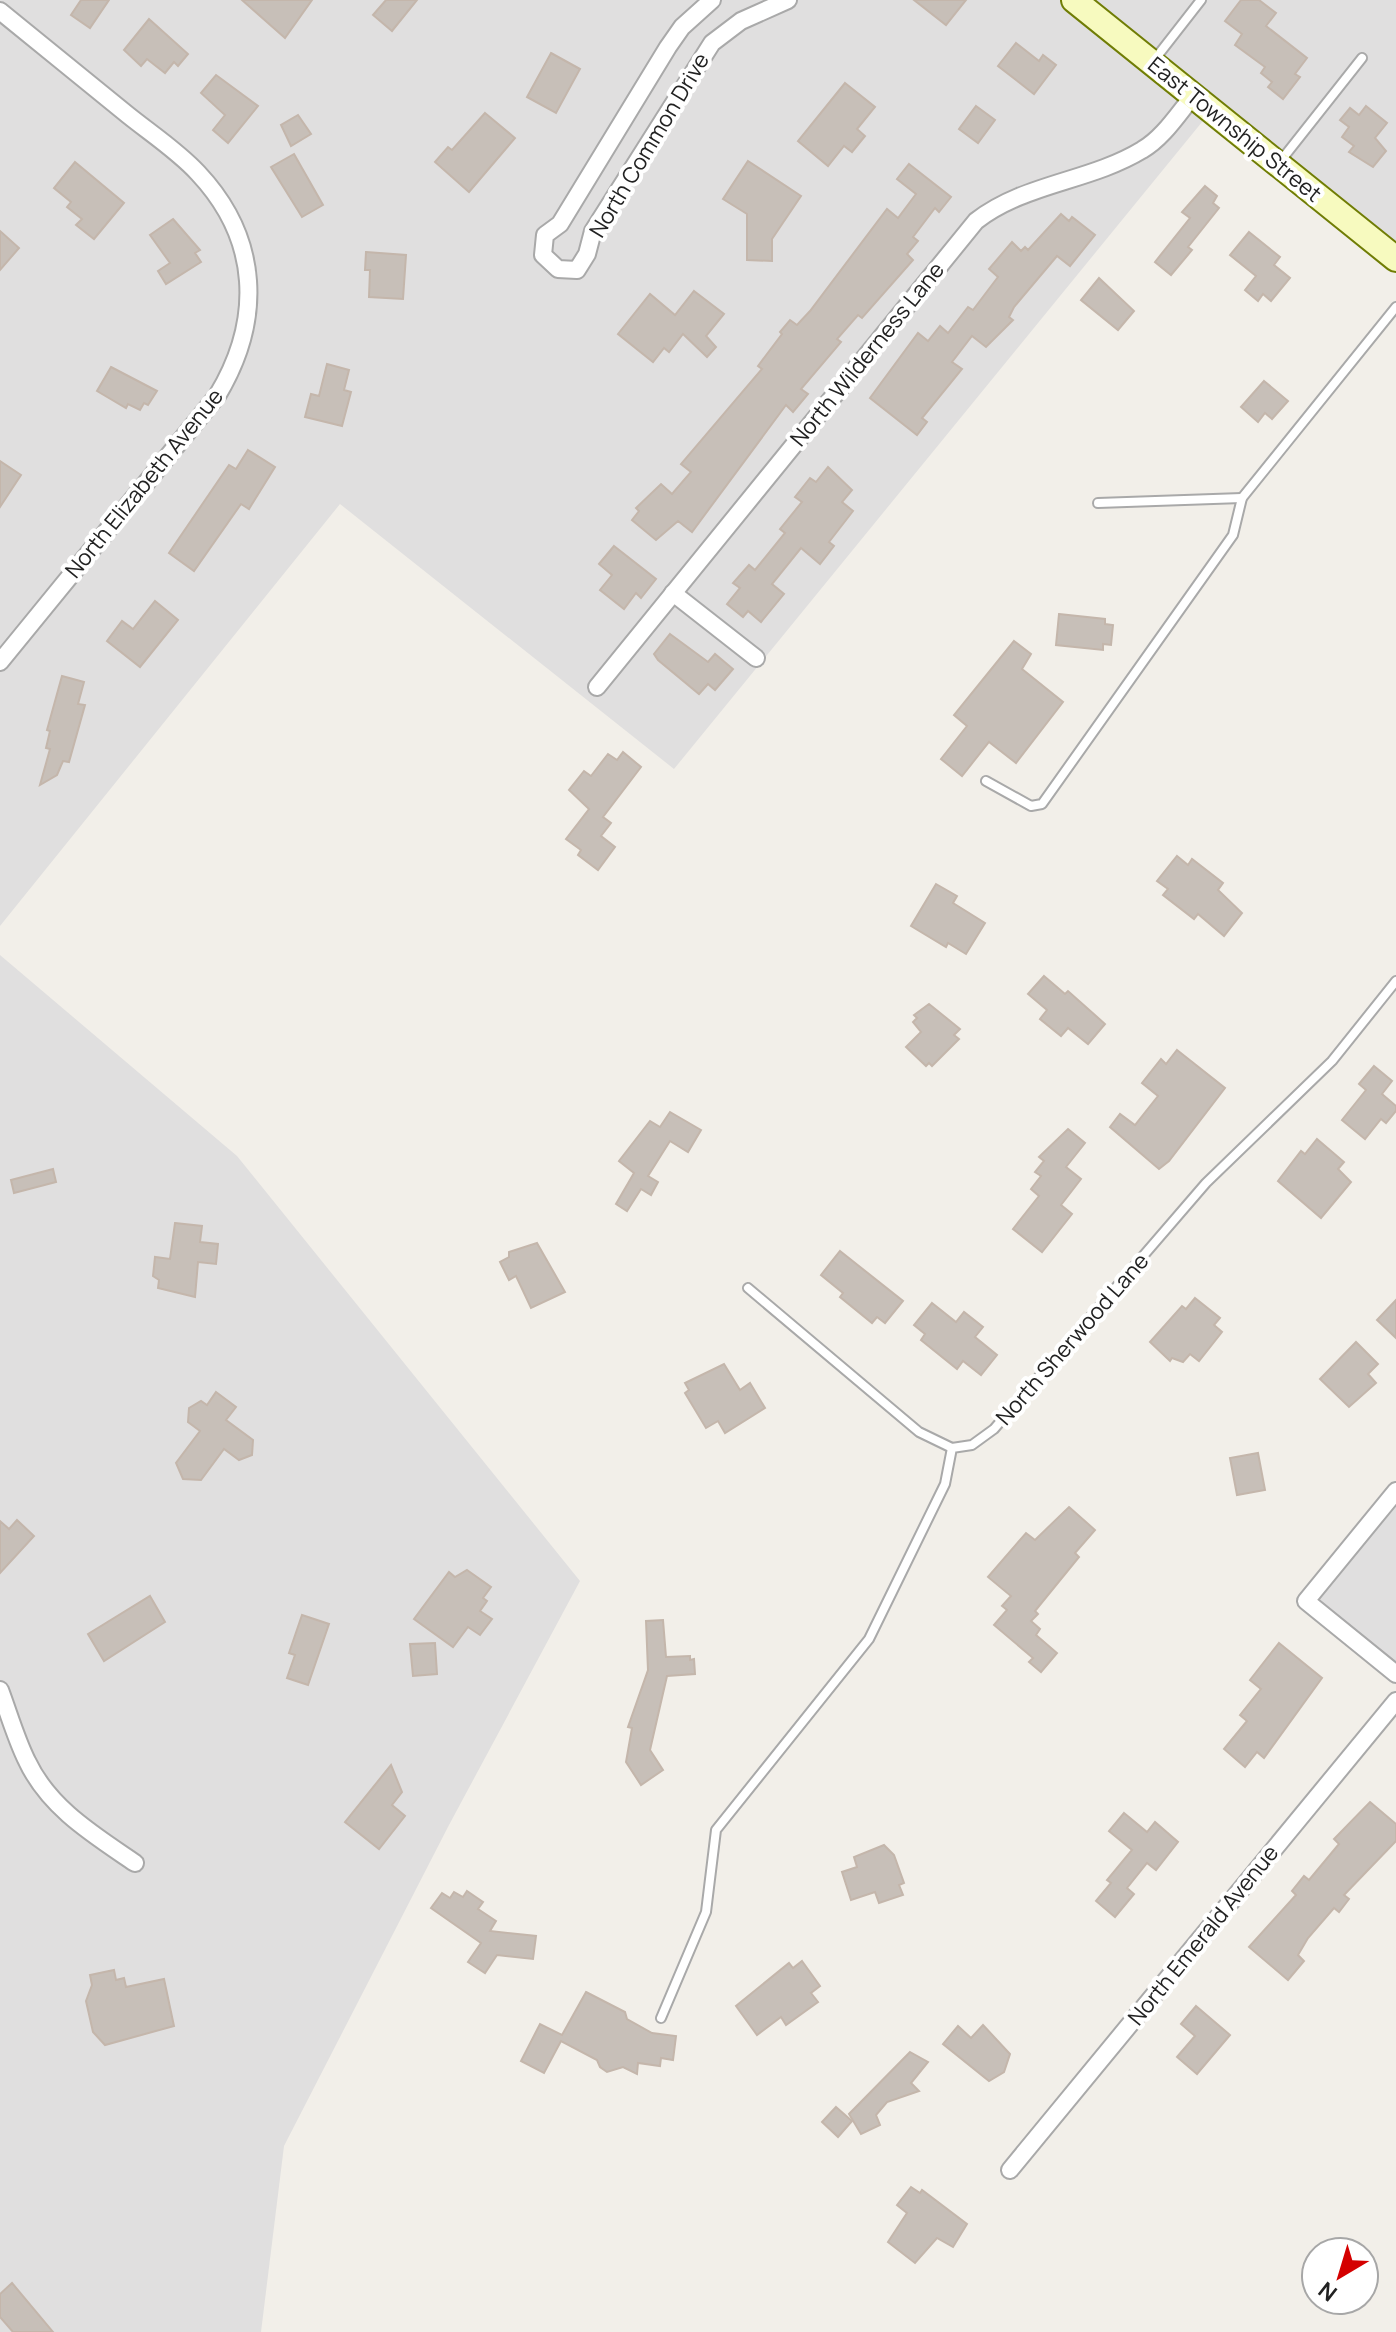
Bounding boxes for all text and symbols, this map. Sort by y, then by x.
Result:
street label: North Common Drive [582,47,716,243]
street label: East Township Street [1142,50,1328,208]
street label: North Wilderness Lane [783,255,951,452]
street label: North Elizabeth Avenue [58,382,230,584]
street label: North Sherwood Lane [989,1246,1155,1431]
street label: North Emerald Avenue [1121,1838,1285,2031]
north arrow [1300,2236,1380,2316]
text: N [1312,2275,1343,2308]

